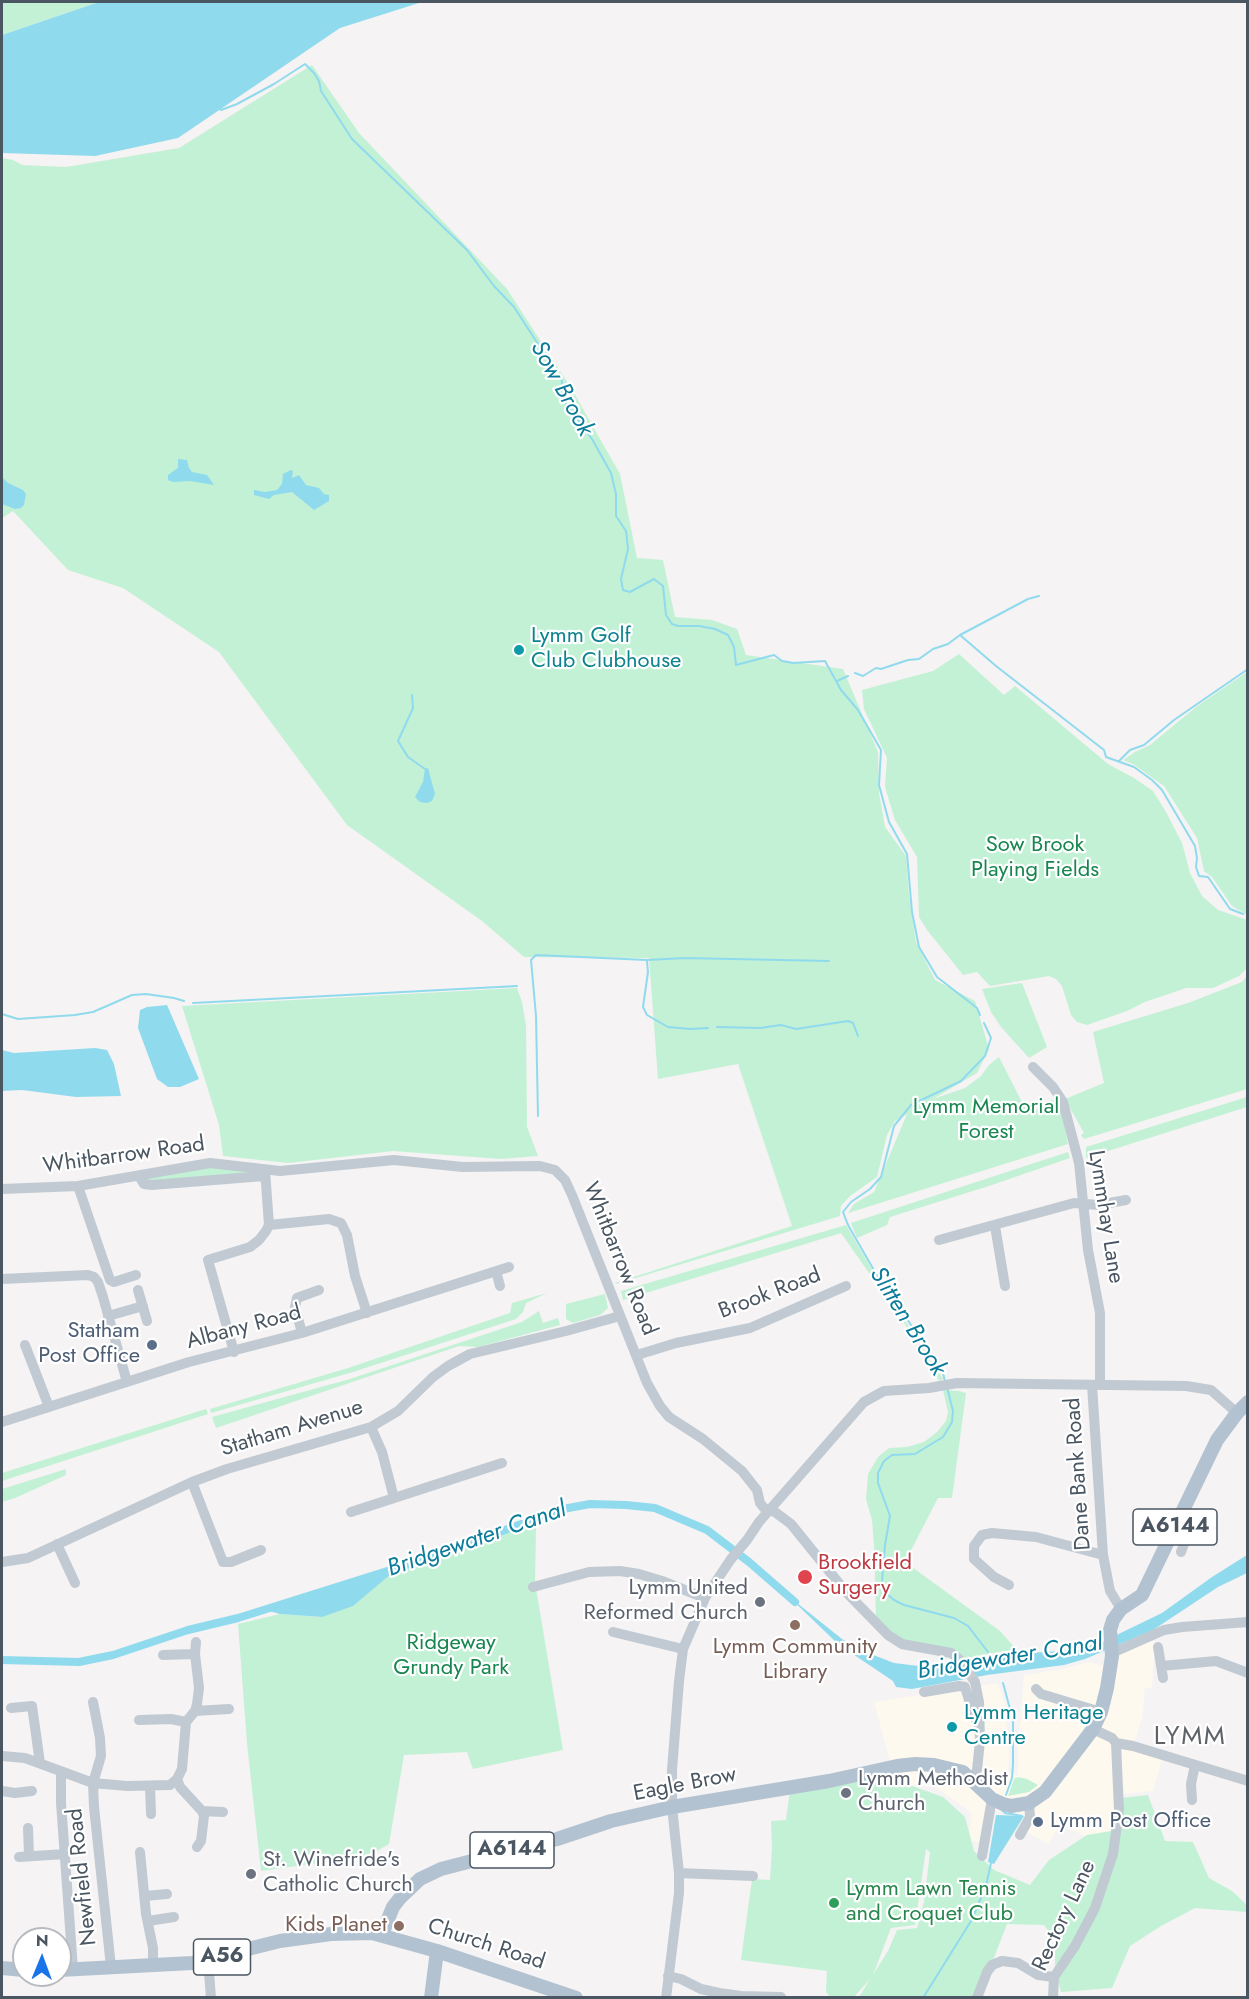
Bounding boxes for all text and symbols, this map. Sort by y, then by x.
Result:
water label: Sow Brook [523,336,599,442]
place label: Lymm Golf Club Clubhouse [531,624,681,676]
marker: Lymm Golf Club Clubhouse [512,643,526,657]
park label: Sow Brook Playing Fields [971,833,1099,884]
park label: Lymm Memorial Forest [913,1095,1059,1146]
street label: Whitbarrow Road [42,1132,206,1180]
street label: Lymmhay Lane [1081,1149,1129,1285]
street label: Whitbarrow Road [576,1179,662,1339]
street label: Brook Road [715,1262,825,1326]
water label: Slitten Brook [862,1262,952,1382]
street label: Albany Road [184,1300,304,1356]
place label: Statham Post Office [38,1319,140,1370]
marker: Statham Post Office [145,1338,159,1352]
street label: Statham Avenue [218,1395,366,1463]
street label: Dane Bank Road [1060,1397,1098,1551]
water label: Bridgewater Canal [384,1496,570,1584]
road number: A6144 [1133,1509,1217,1545]
place label: Brookfield Surgery [818,1551,912,1603]
marker: Brookfield Surgery [796,1568,814,1586]
place label: Lymm United Reformed Church [583,1576,748,1628]
marker: Lymm United Reformed Church [753,1595,767,1609]
marker: Lymm Community Library [788,1618,802,1632]
water label: Bridgewater Canal [915,1629,1105,1687]
park label: Ridgeway Grundy Park [393,1631,509,1682]
place label: Lymm Community Library [713,1635,877,1687]
place label: Lymm Heritage Centre [964,1701,1103,1753]
marker: Lymm Heritage Centre [945,1720,959,1734]
district label: LYMM [1154,1722,1226,1754]
street label: Eagle Brow [631,1762,739,1808]
place label: Lymm Methodist Church [858,1767,1008,1819]
marker: Lymm Methodist Church [839,1786,853,1800]
street label: Newfield Road [63,1807,103,1947]
place label: Lymm Post Office [1050,1809,1211,1835]
marker: Lymm Post Office [1031,1815,1045,1829]
road number: A6144 [470,1832,554,1868]
place label: St. Winefride's Catholic Church [263,1848,413,1900]
street label: Rectory Lane [1028,1856,1102,1976]
marker: St. Winefride's Catholic Church [244,1867,258,1881]
place label: Lymm Lawn Tennis and Croquet Club [846,1877,1016,1928]
marker: Lymm Lawn Tennis and Croquet Club [827,1896,841,1910]
place label: Kids Planet [285,1913,387,1939]
street label: Church Road [424,1914,548,1976]
marker: Kids Planet [392,1919,406,1933]
north arrow [12,1927,72,1987]
text: N [36,1929,49,1952]
road number: A56 [194,1939,250,1975]

